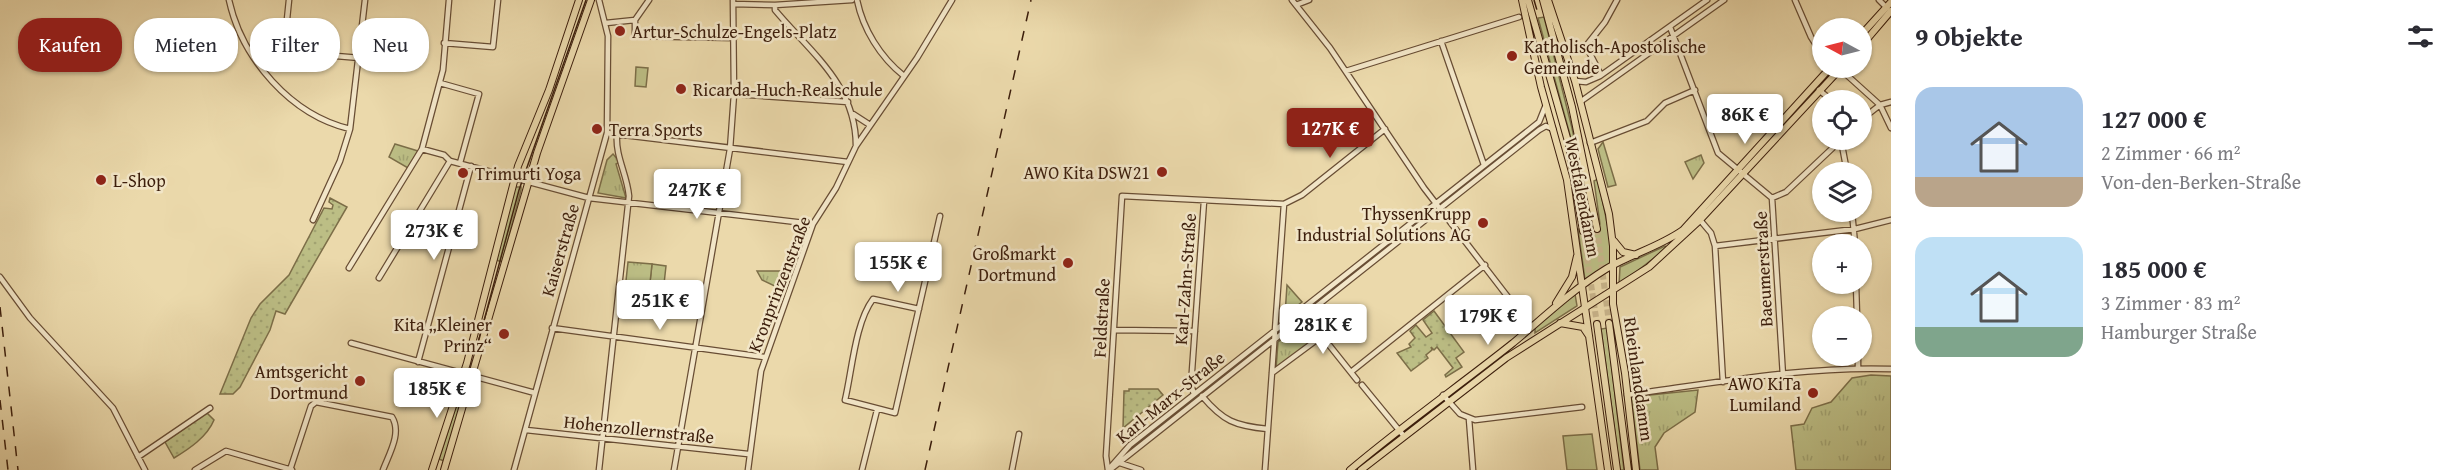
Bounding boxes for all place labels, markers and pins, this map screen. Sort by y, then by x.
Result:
place label: Artur-Schulze-Engels-Platz [632,18,837,45]
marker: Artur-Schulze-Engels-Platz [613,24,627,38]
place label: Katholisch-Apostolische Gemeinde [1524,33,1706,81]
marker: Katholisch-Apostolische Gemeinde [1505,49,1519,63]
place label: Ricarda-Huch-Realschule [693,76,883,103]
marker: Ricarda-Huch-Realschule [674,82,688,96]
pin: 86K € [1703,94,1787,145]
pin: 127K € [1281,108,1379,159]
place label: Terra Sports [609,116,703,143]
marker: Terra Sports [590,122,604,136]
place label: AWO Kita DSW21 [1023,159,1150,186]
place label: Trimurti Yoga [475,160,582,187]
marker: AWO Kita DSW21 [1155,165,1169,179]
marker: Trimurti Yoga [456,166,470,180]
place label: L-Shop [113,167,166,194]
pin: 247K € [648,169,746,220]
marker: L-Shop [94,173,108,187]
place label: ThyssenKrupp Industrial Solutions AG [1297,200,1471,248]
pin: 273K € [385,210,483,261]
marker: ThyssenKrupp Industrial Solutions AG [1476,216,1490,230]
place label: Großmarkt Dortmund [972,240,1057,288]
pin: 155K € [849,242,947,293]
marker: Großmarkt Dortmund [1061,256,1075,270]
pin: 251K € [611,280,709,331]
pin: 179K € [1439,295,1537,346]
pin: 281K € [1274,304,1372,355]
place label: Kita „Kleiner Prinz“ [394,311,493,359]
marker: Kita „Kleiner Prinz“ [497,327,511,341]
place label: Amtsgericht Dortmund [255,358,349,406]
pin: 185K € [388,368,486,419]
place label: AWO KiTa Lumiland [1728,370,1801,418]
marker: Amtsgericht Dortmund [353,374,367,388]
marker: AWO KiTa Lumiland [1806,386,1820,400]

